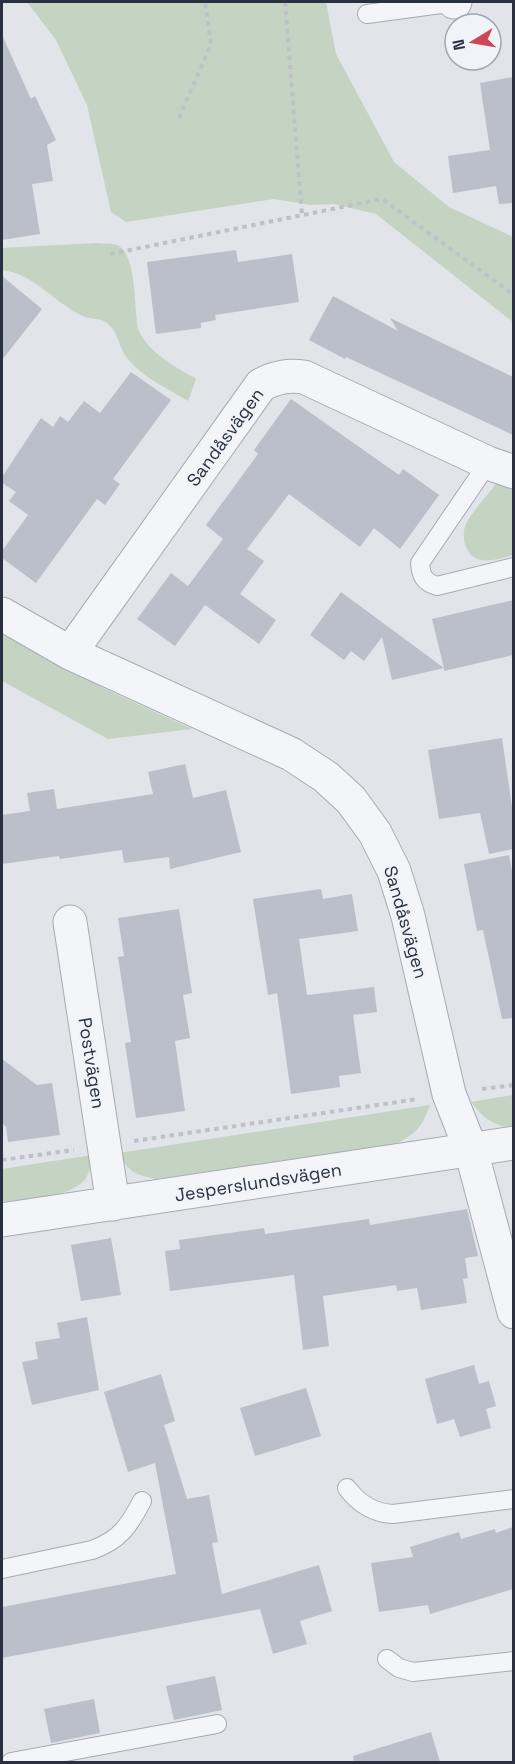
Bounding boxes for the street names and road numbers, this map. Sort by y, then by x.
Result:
street label: Sandåsvägen [182,383,268,491]
street label: Sandåsvägen [379,863,433,981]
street label: Postvägen [73,1016,111,1110]
street label: Jesperslundsvägen [173,1157,343,1207]

